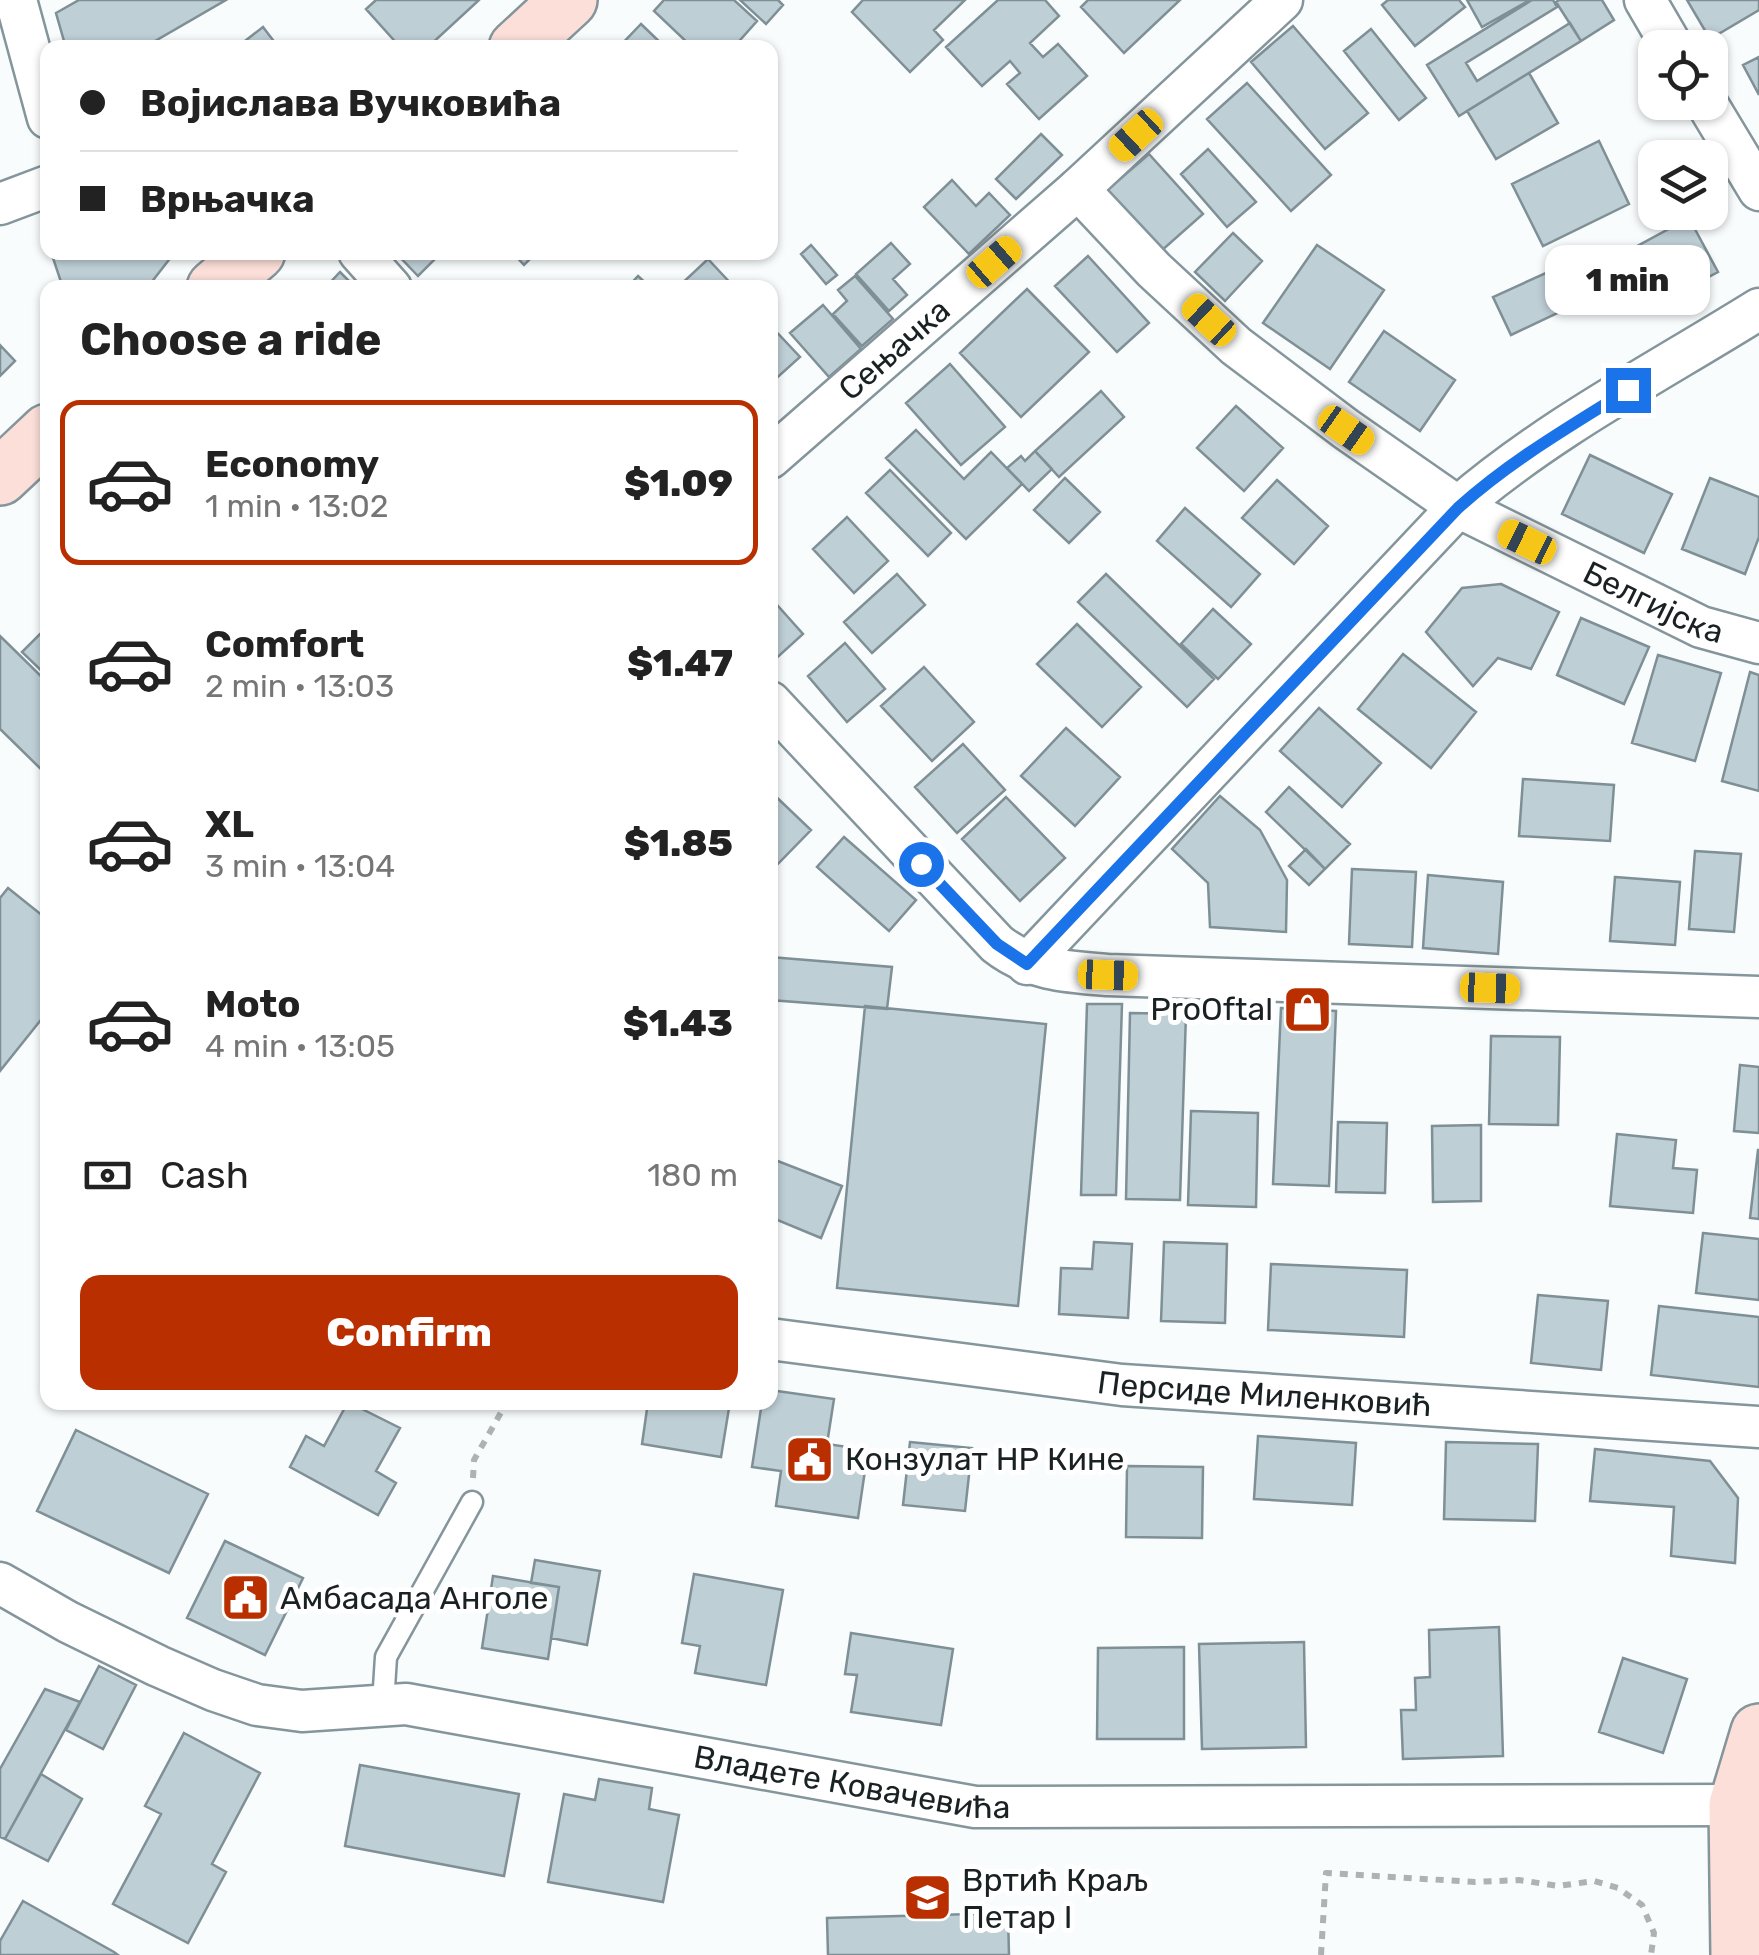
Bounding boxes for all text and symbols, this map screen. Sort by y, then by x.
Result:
map controls [1638,30,1728,230]
button: locate [1638,30,1728,120]
text: Војислава Вучковића [140,80,561,126]
car [1104,104,1168,166]
button: layers [1638,140,1728,230]
text: Врњачка [140,176,315,222]
car [962,231,1026,293]
callout: 1 min [1546,245,1710,315]
text: 1 min [1586,261,1669,299]
car [1177,289,1241,351]
street label: Сењачка [831,291,958,408]
text: Choose a ride [80,313,382,366]
route end [1606,368,1651,413]
car [1313,401,1379,459]
icon: car [85,438,175,528]
text: Economy [205,441,379,487]
text: $1.09 [624,460,733,506]
text: 1 min · 13:02 [205,487,389,525]
car [1493,515,1561,569]
street label: Белгијска [1577,553,1727,651]
icon: car [85,618,175,708]
text: Comfort [205,621,364,667]
text: $1.47 [627,640,733,686]
text: 2 min · 13:03 [205,667,394,705]
icon: car [85,798,175,888]
text: XL [205,801,254,847]
text: $1.85 [624,820,733,866]
route start [899,842,944,887]
text: 3 min · 13:04 [205,847,395,885]
car [1077,959,1139,991]
car [1459,972,1521,1004]
icon: car [85,978,175,1068]
text: Moto [205,981,301,1027]
shop icon: ProOftal [1282,983,1334,1035]
place label: ProOftal [1150,990,1273,1028]
text: $1.43 [623,1000,733,1046]
text: 4 min · 13:05 [205,1027,395,1065]
icon: cash [80,1148,135,1203]
text: Cash [160,1152,249,1198]
text: 180 m [647,1156,738,1194]
button: Confirm [80,1275,738,1390]
street label: Персиде Миленковић [1095,1363,1433,1424]
public building icon: Конзулат НР Кине [784,1433,836,1485]
place label: Конзулат НР Кине [845,1440,1124,1478]
public building icon: Амбасада Анголе [219,1572,271,1624]
place label: Амбасада Анголе [280,1579,548,1617]
street label: Владете Ковачевића [691,1737,1011,1826]
place label: Вртић Краљ Петар I [962,1861,1148,1936]
school or university icon: Вртић Краљ Петар I [901,1872,953,1924]

